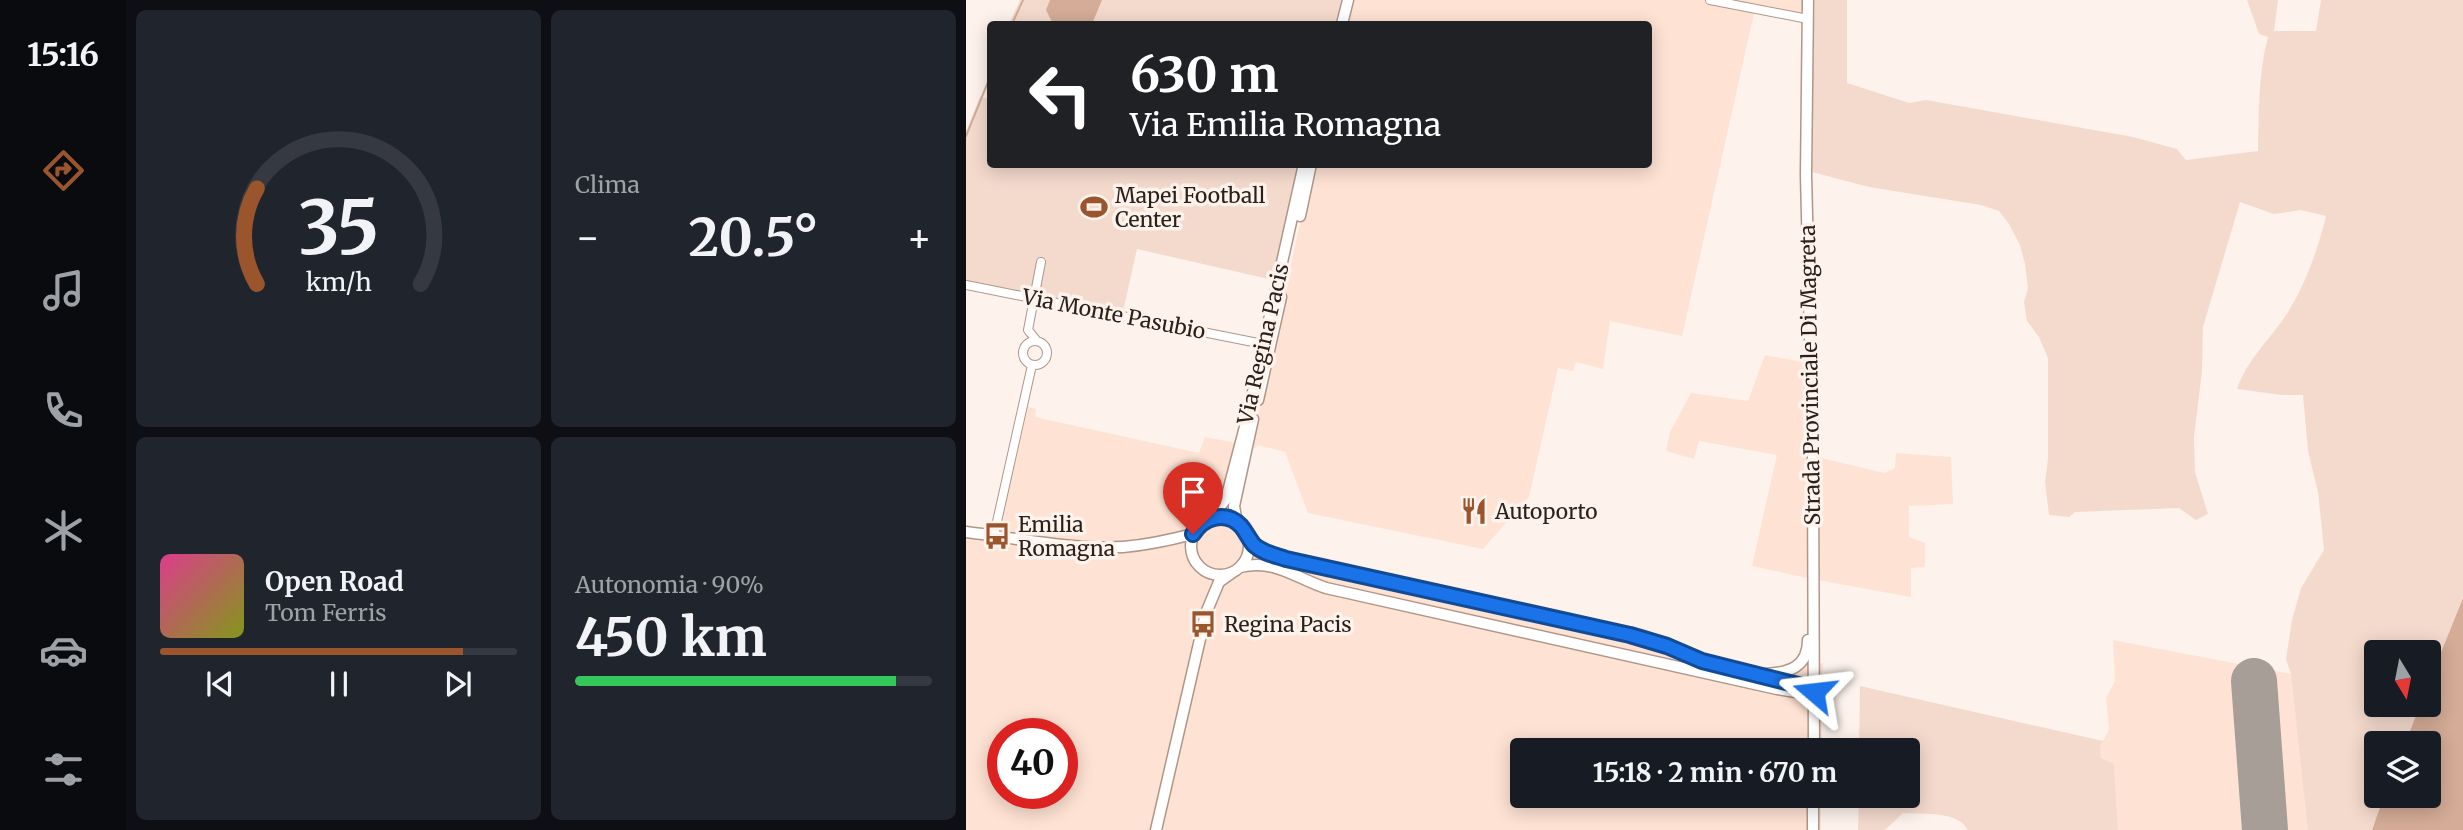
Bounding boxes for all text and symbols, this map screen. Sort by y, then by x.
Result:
text: 15:16 [27,35,99,75]
text: 630 m [1130,44,1279,105]
icon: left [1015,49,1106,140]
text: Via Emilia Romagna [1130,105,1441,145]
icon: directions [39,146,88,195]
text: Clima [575,170,640,199]
place label: Mapei Football Center [1115,182,1266,233]
text: 35 [298,183,379,275]
sports icon: Mapei Football Center [1079,192,1109,222]
text: 20.5° [689,205,818,270]
text: − [575,214,600,261]
text: + [907,214,932,261]
street label: Strada Provinciale Di Magreta [1794,224,1826,526]
street label: Via Regina Pacis [1231,261,1295,428]
icon: music [39,266,88,315]
text: km/h [305,266,372,298]
street label: Via Monte Pasubio [1019,283,1208,345]
icon: phone [39,386,88,435]
pin [1163,462,1223,534]
icon: arrive [1174,473,1212,511]
restaurant icon: Autoporto [1459,496,1489,526]
place label: Autoporto [1494,498,1597,525]
icon: climate [39,506,88,555]
place label: Emilia Romagna [1018,511,1115,562]
bus stop icon: Emilia Romagna [982,521,1012,551]
text: Open Road [265,565,404,598]
text: Autonomia · 90% [575,570,764,599]
text: Tom Ferris [265,598,387,627]
text: 450 km [575,605,767,670]
bus stop icon: Regina Pacis [1188,609,1218,639]
place label: Regina Pacis [1224,611,1352,638]
icon: car [39,626,88,675]
north arrow [2364,640,2441,718]
map controls [2364,640,2441,808]
position arrow [1777,655,1851,729]
icon: previous [201,665,239,703]
icon: pause [320,665,358,703]
icon: next [439,665,477,703]
speed limit sign: 40 [987,718,1078,809]
button: layers [2364,731,2441,808]
icon: filters [39,745,88,794]
text: 15:18 · 2 min · 670 m [1593,756,1837,789]

